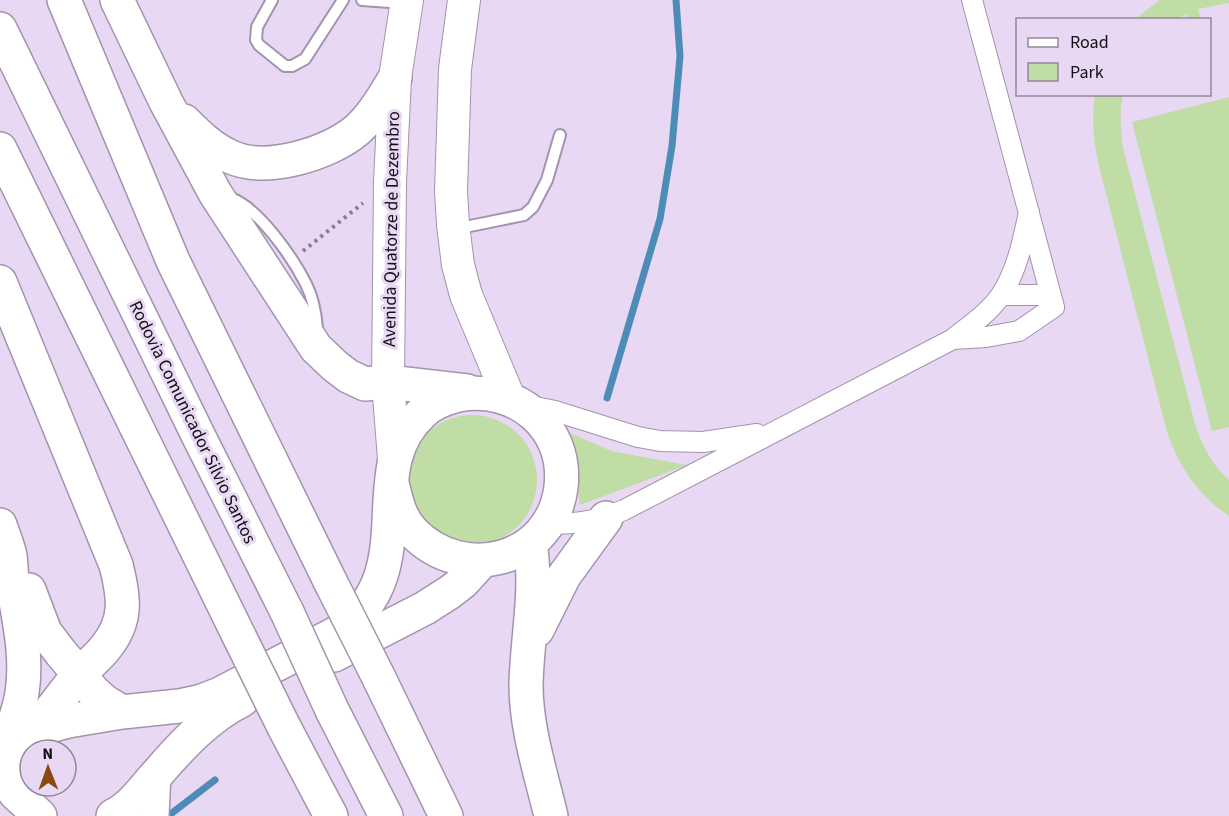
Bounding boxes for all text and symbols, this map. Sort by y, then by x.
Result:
legend [1016,18,1211,96]
text: Road [1070,30,1109,55]
text: Park [1070,60,1104,85]
street label: Avenida Quatorze de Dezembro [377,111,406,347]
street label: Rodovia Comunicador Silvio Santos [123,297,262,548]
north arrow [18,738,78,798]
text: N [42,743,53,765]

